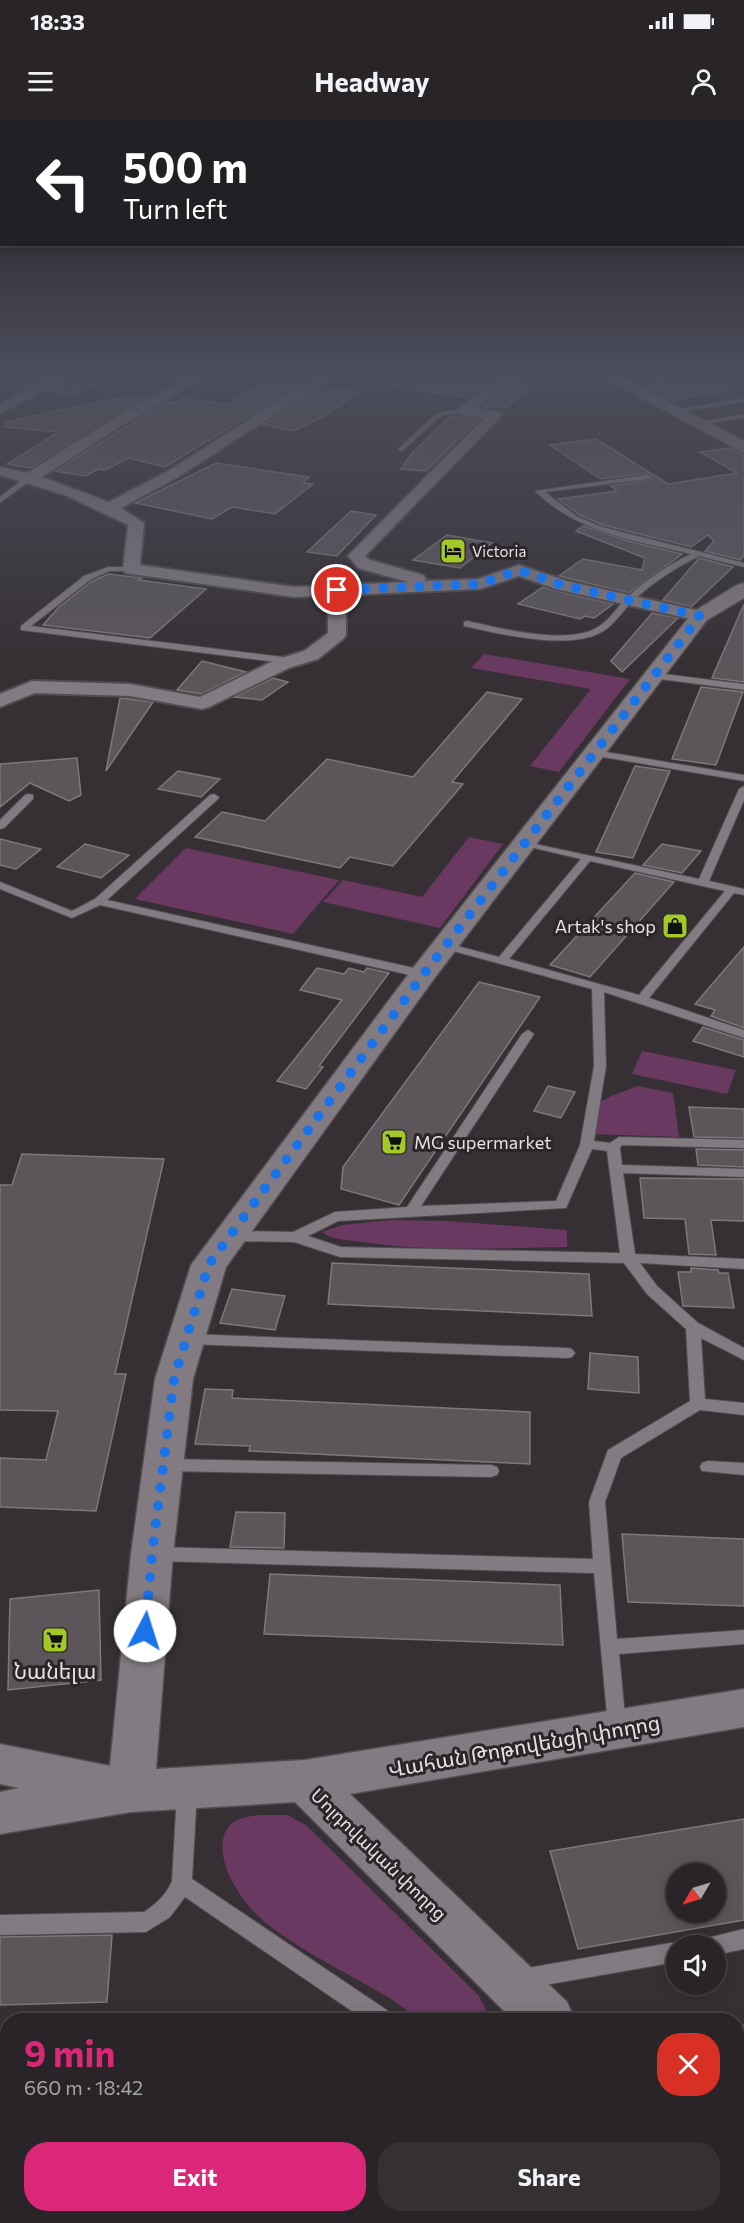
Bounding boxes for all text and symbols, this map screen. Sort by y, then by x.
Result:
text: 18:33 [30,8,85,35]
icon: menu [24,65,57,98]
text: Headway [314,65,430,98]
icon: person [687,65,720,98]
text: 500 m [123,140,248,192]
icon: left [24,144,102,222]
text: Turn left [123,192,227,225]
hotel icon: Victoria [438,536,468,566]
place label: Victoria [472,542,526,560]
pin [311,564,362,615]
icon: arrive [320,573,353,606]
shop icon: Artak's shop [660,911,690,941]
place label: Artak's shop [555,915,656,937]
supermarket icon: MG supermarket [379,1127,409,1157]
place label: MG supermarket [414,1131,552,1153]
position arrow [113,1599,177,1663]
supermarket icon: Նանելա [40,1625,70,1655]
place label: Նանելա [14,1658,96,1684]
street label: Վահան Թոթովենցի փողոց [386,1709,662,1782]
street label: Մոլդովական փողոց [307,1784,451,1924]
north arrow [666,1863,726,1923]
map controls [666,1863,726,1995]
button: sound [666,1935,726,1995]
text: 9 min [24,2030,115,2074]
button: close [657,2033,720,2096]
text: 660 m · 18:42 [24,2075,143,2099]
button: Exit [24,2142,366,2211]
button: Share [378,2142,720,2211]

